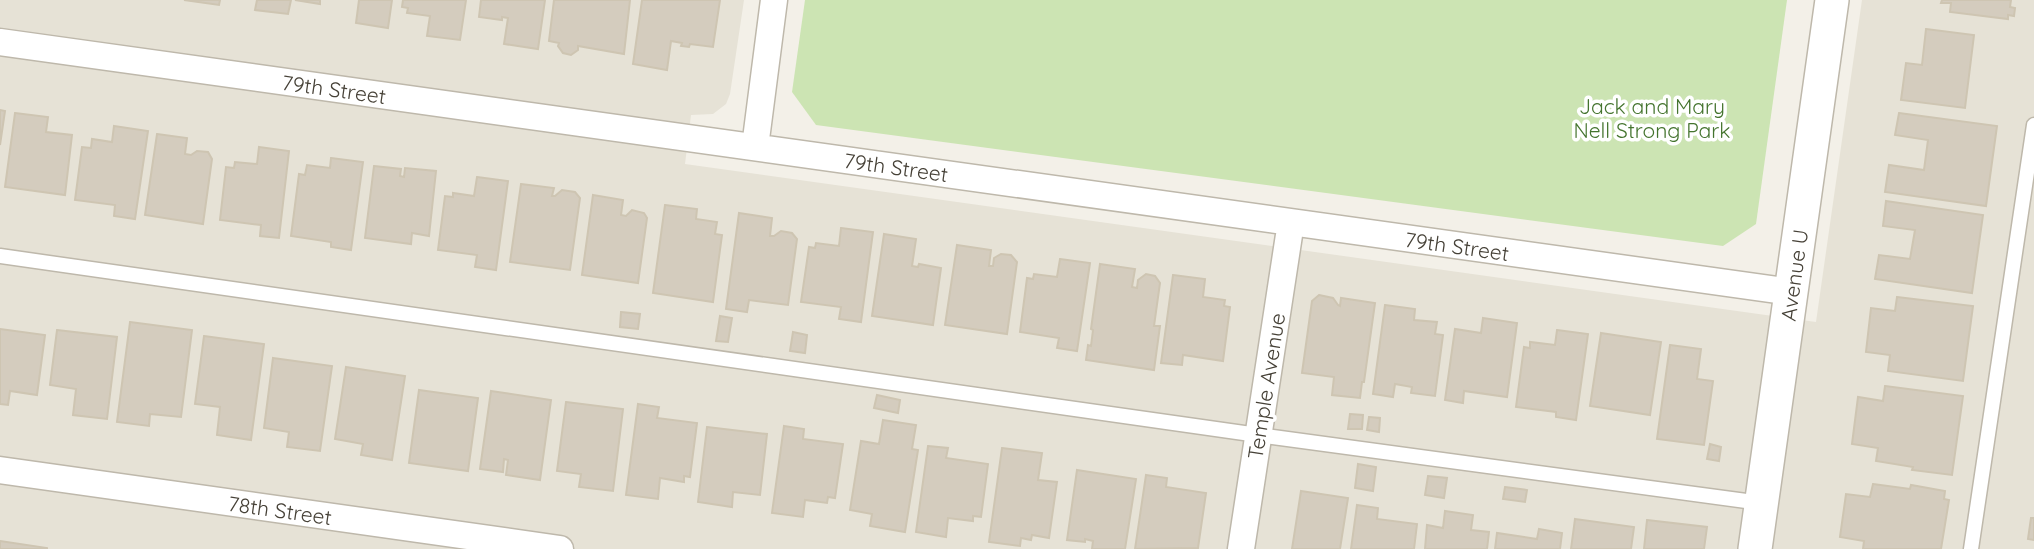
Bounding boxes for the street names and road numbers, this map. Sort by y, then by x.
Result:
street label: 79th Street [280,69,388,109]
street label: 79th Street [842,147,950,187]
street label: 79th Street [1403,226,1511,266]
street label: Avenue U [1775,227,1813,323]
street label: Temple Avenue [1242,311,1290,461]
street label: 78th Street [227,490,333,530]

